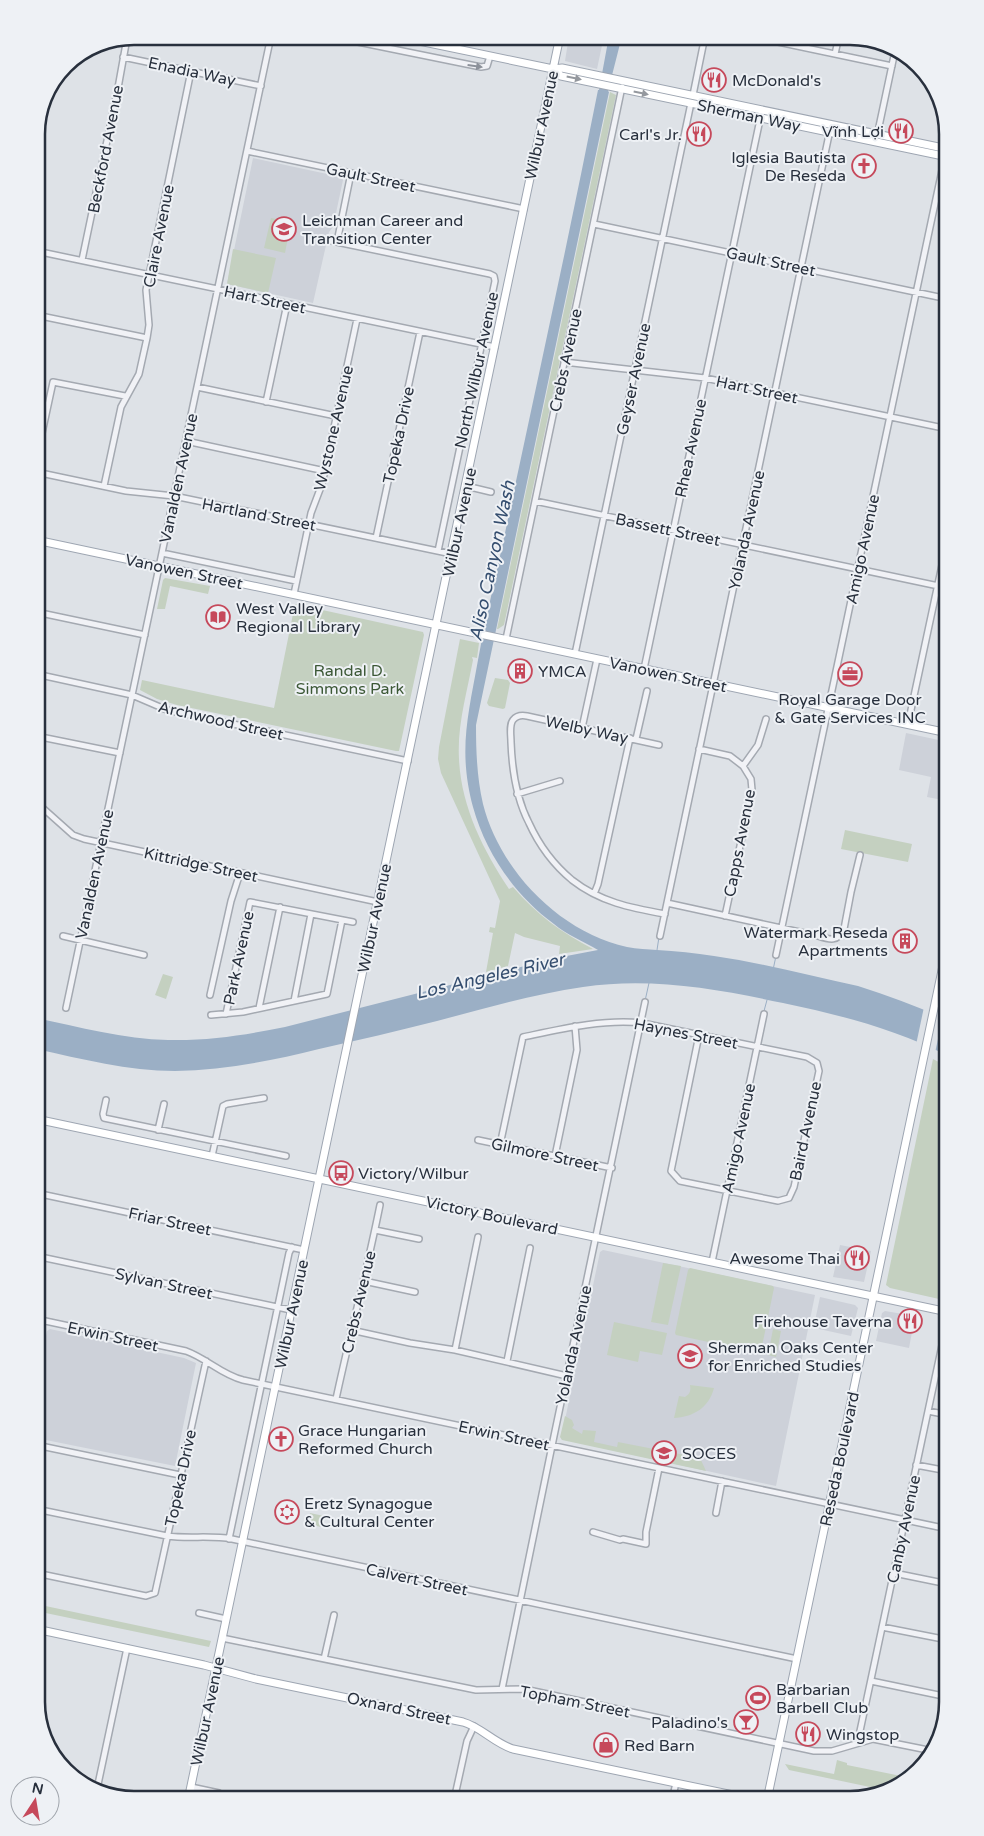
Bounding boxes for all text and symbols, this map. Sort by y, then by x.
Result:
street label: Enadia Way [146,53,238,91]
one-way arrow [468,62,484,70]
restaurant icon: McDonald's [701,67,727,93]
street label: Wilbur Avenue [521,69,563,182]
place label: McDonald's [732,71,821,91]
one-way arrow [566,75,582,83]
street label: Beckford Avenue [84,83,128,215]
one-way arrow [633,89,649,97]
street label: Sherman Way [695,95,803,137]
restaurant icon: Vĩnh Lợi [888,118,914,144]
restaurant icon: Carl's Jr. [686,121,712,147]
place label: Vĩnh Lợi [822,122,884,142]
place label: Carl's Jr. [619,125,682,145]
place label: Iglesia Bautista De Reseda [731,148,846,186]
church icon: Iglesia Bautista De Reseda [851,153,877,179]
street label: Gault Street [324,159,417,197]
street label: Claire Avenue [139,183,179,289]
place label: Leichman Career and Transition Center [302,211,463,249]
school or university icon: Leichman Career and Transition Center [271,216,297,242]
street label: Gault Street [724,243,817,281]
street label: Hart Street [222,282,308,318]
street label: North Wilbur Avenue [451,290,503,450]
street label: Crebs Avenue [545,307,587,414]
street label: Geyser Avenue [612,321,656,437]
street label: Wystone Avenue [310,364,358,493]
street label: Hart Street [714,372,800,408]
street label: Topeka Drive [379,385,419,486]
street label: Rhea Avenue [671,397,711,499]
street label: Vanalden Avenue [155,411,203,545]
street label: Wilbur Avenue [439,466,481,579]
street label: Yolanda Avenue [725,468,769,592]
water label: Aliso Canyon Wash [464,478,520,643]
street label: Amigo Avenue [842,492,884,606]
street label: Hartland Street [200,494,318,536]
street label: Bassett Street [614,509,722,551]
street label: Vanowen Street [123,550,244,594]
place label: West Valley Regional Library [236,599,361,637]
library icon: West Valley Regional Library [205,604,231,630]
street label: Vanowen Street [607,653,728,697]
building icon: YMCA [507,658,533,684]
park label: Randal D. Simmons Park [296,661,405,699]
office icon: Royal Garage Door & Gate Services INC [837,661,863,687]
place label: YMCA [538,662,587,682]
place label: Royal Garage Door & Gate Services INC [774,690,926,728]
street label: Archwood Street [156,697,285,745]
street label: Welby Way [544,711,630,749]
street label: Capps Avenue [720,788,760,899]
street label: Vanalden Avenue [71,807,119,941]
street label: Kittridge Street [142,843,260,887]
street label: Wilbur Avenue [354,862,396,975]
street label: Park Avenue [219,909,259,1007]
place label: Watermark Reseda Apartments [744,923,888,961]
building icon: Watermark Reseda Apartments [892,928,918,954]
water label: Los Angeles River [413,948,569,1004]
street label: Haynes Street [632,1014,740,1054]
street label: Baird Avenue [786,1079,826,1183]
street label: Amigo Avenue [718,1081,760,1195]
street label: Gilmore Street [489,1134,600,1176]
bus stop icon: Victory/Wilbur [328,1160,354,1186]
place label: Victory/Wilbur [358,1164,470,1184]
street label: Victory Boulevard [424,1192,560,1240]
street label: Friar Street [126,1203,213,1241]
restaurant icon: Awesome Thai [844,1245,870,1271]
street label: Crebs Avenue [337,1249,381,1356]
place label: Awesome Thai [729,1249,840,1269]
street label: Wilbur Avenue [271,1258,313,1371]
street label: Sylvan Street [113,1264,214,1304]
street label: Yolanda Avenue [552,1283,596,1407]
restaurant icon: Firehouse Taverna [897,1308,923,1334]
place label: Firehouse Taverna [754,1312,892,1332]
street label: Erwin Street [65,1318,160,1356]
place label: Sherman Oaks Center for Enriched Studies [708,1338,874,1376]
school or university icon: Sherman Oaks Center for Enriched Studies [677,1343,703,1369]
street label: Reseda Boulevard [816,1390,864,1528]
street label: Erwin Street [456,1417,551,1455]
place label: Grace Hungarian Reformed Church [298,1421,433,1459]
church icon: Grace Hungarian Reformed Church [268,1426,294,1452]
street label: Topeka Drive [161,1428,201,1529]
school or university icon: SOCES [651,1440,677,1466]
place label: SOCES [682,1444,736,1464]
street label: Canby Avenue [883,1473,925,1585]
place label: Eretz Synagogue & Cultural Center [304,1494,435,1532]
synagogue icon: Eretz Synagogue & Cultural Center [274,1499,300,1525]
street label: Calvert Street [364,1559,470,1601]
street label: Wilbur Avenue [187,1655,229,1768]
place label: Barbarian Barbell Club [776,1680,868,1718]
street label: Topham Street [518,1681,632,1722]
sports icon: Barbarian Barbell Club [745,1685,771,1711]
street label: Oxnard Street [345,1688,453,1730]
bar icon: Paladino's [733,1709,759,1735]
place label: Paladino's [651,1713,728,1733]
restaurant icon: Wingstop [795,1721,821,1747]
place label: Wingstop [826,1725,899,1745]
shop icon: Red Barn [593,1732,619,1758]
place label: Red Barn [624,1736,695,1756]
north arrow [10,1776,60,1826]
text: N [30,1779,45,1798]

